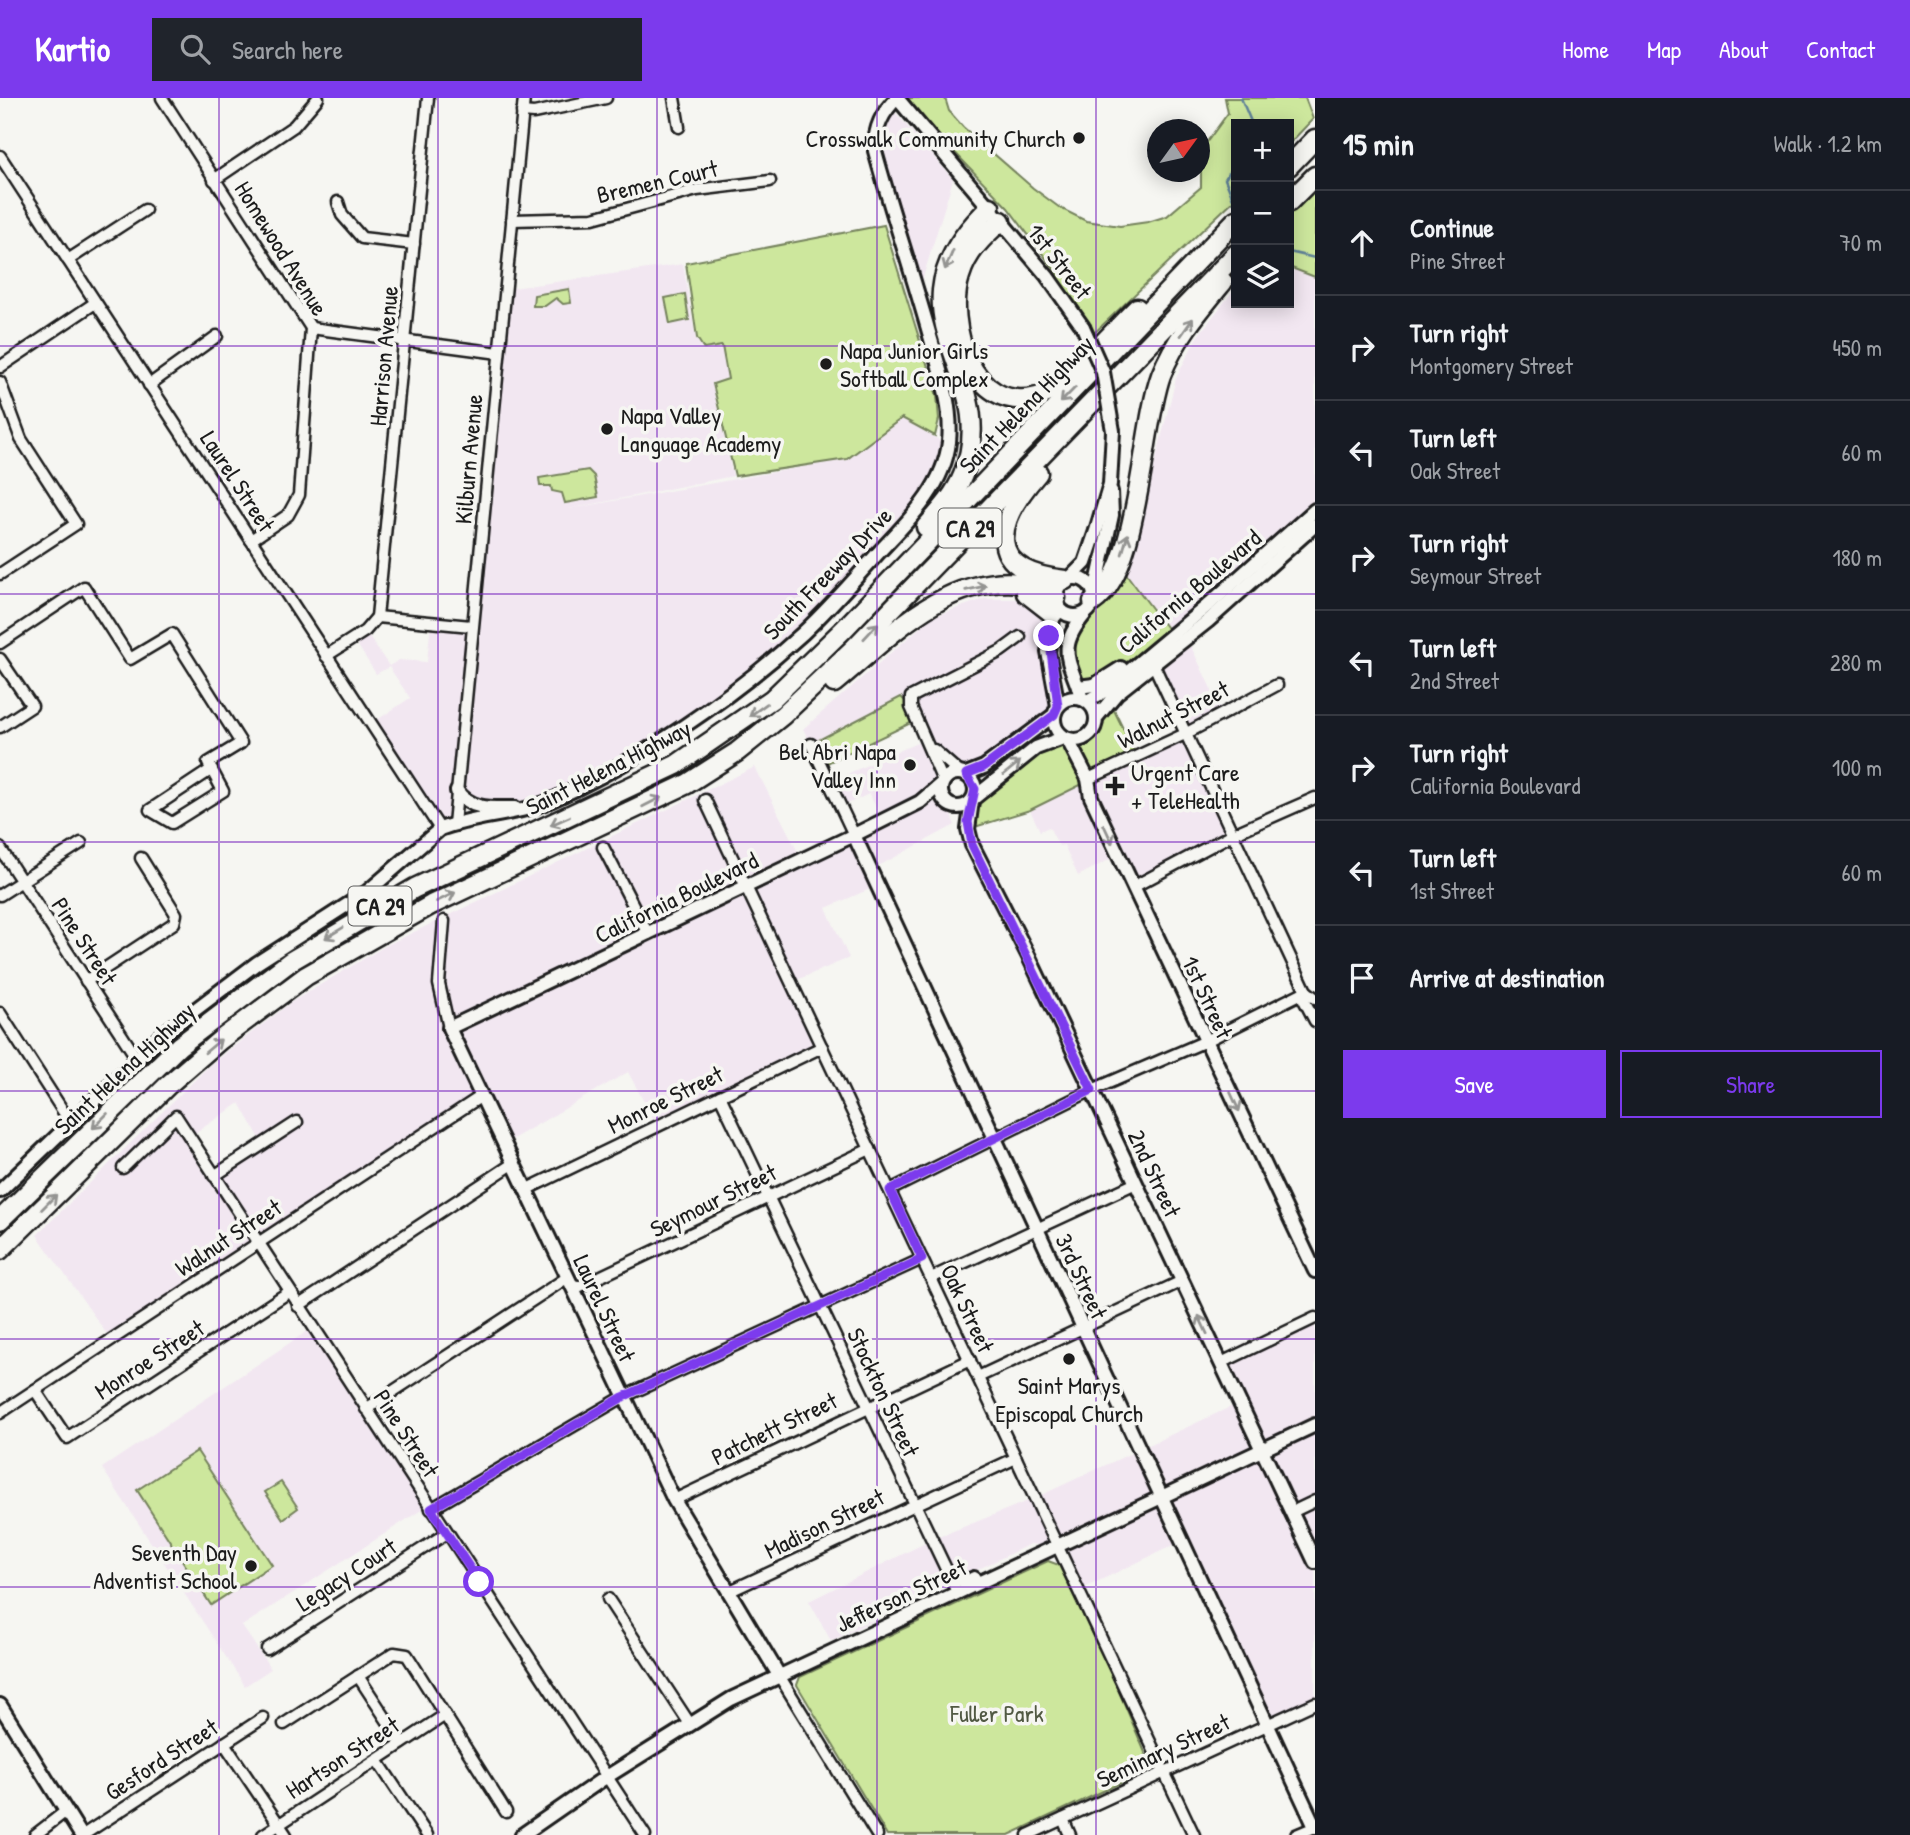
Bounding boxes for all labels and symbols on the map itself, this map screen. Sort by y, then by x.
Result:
north arrow [1147,119,1210,182]
place label: Crosswalk Community Church [805,122,1065,154]
marker: Crosswalk Community Church [1071,130,1087,146]
street label: Bremen Court [593,151,721,210]
street label: Homewood Avenue [228,175,336,322]
street label: 1st Street [1020,217,1100,306]
one-way arrow [941,249,954,271]
street label: Harrison Avenue [361,284,405,427]
one-way arrow [1180,318,1194,337]
street label: Saint Helena Highway [952,328,1100,480]
place label: Napa Junior Girls Softball Complex [840,334,989,394]
marker: Napa Junior Girls Softball Complex [818,356,834,372]
one-way arrow [1060,386,1077,403]
street label: Kilburn Avenue [446,392,490,525]
place label: Napa Valley Language Academy [621,399,781,459]
marker: Napa Valley Language Academy [599,421,615,437]
street label: Laurel Street [193,424,283,538]
street label: South Freeway Drive [755,499,899,646]
road number: CA 29 [939,508,1002,548]
street label: California Boulevard [1111,522,1267,660]
one-way arrow [1119,533,1132,555]
one-way arrow [964,581,987,594]
route end [1033,620,1064,651]
one-way arrow [862,623,879,640]
street label: Walnut Street [1112,672,1235,756]
one-way arrow [749,702,768,717]
street label: Saint Helena Highway [520,712,696,822]
place label: Bel Abri Napa Valley Inn [779,735,896,795]
place label: Urgent Care + TeleHealth [1131,756,1240,816]
marker: Bel Abri Napa Valley Inn [902,757,918,773]
one-way arrow [1003,760,1021,775]
marker: Urgent Care + TeleHealth [1105,776,1125,796]
one-way arrow [641,794,662,808]
one-way arrow [550,815,571,828]
one-way arrow [1102,823,1115,844]
street label: California Boulevard [589,844,763,950]
road number: CA 29 [348,886,412,926]
one-way arrow [435,890,456,904]
street label: Pine Street [45,891,126,992]
one-way arrow [325,926,345,940]
street label: 1st Street [1175,951,1241,1044]
street label: Saint Helena Highway [47,995,201,1141]
one-way arrow [204,1038,222,1053]
street label: Monroe Street [602,1057,729,1141]
one-way arrow [1229,1091,1243,1112]
one-way arrow [92,1112,109,1129]
street label: 2nd Street [1121,1124,1189,1222]
street label: Seymour Street [644,1155,782,1244]
street label: Walnut Street [169,1190,288,1283]
one-way arrow [40,1194,57,1211]
street label: 3rd Street [1048,1228,1116,1325]
street label: Laurel Street [566,1249,644,1367]
street label: Oak Street [934,1259,1003,1358]
street label: Monroe Street [88,1311,211,1406]
one-way arrow [1196,1315,1209,1336]
street label: Stockton Street [840,1323,928,1462]
marker: Saint Marys Episcopal Church [1061,1351,1077,1367]
place label: Saint Marys Episcopal Church [995,1369,1143,1429]
street label: Pine Street [367,1383,448,1484]
street label: Patchett Street [706,1383,843,1472]
street label: Madison Street [759,1480,890,1566]
street label: Legacy Court [290,1529,403,1618]
place label: Seventh Day Adventist School [93,1536,238,1596]
street label: Jefferson Street [830,1550,972,1639]
marker: Seventh Day Adventist School [243,1558,259,1574]
route start [463,1566,494,1597]
park label: Fuller Park [949,1697,1044,1729]
street label: Seminary Street [1091,1705,1235,1795]
street label: Hartson Street [279,1708,406,1806]
street label: Gesford Street [98,1710,224,1807]

